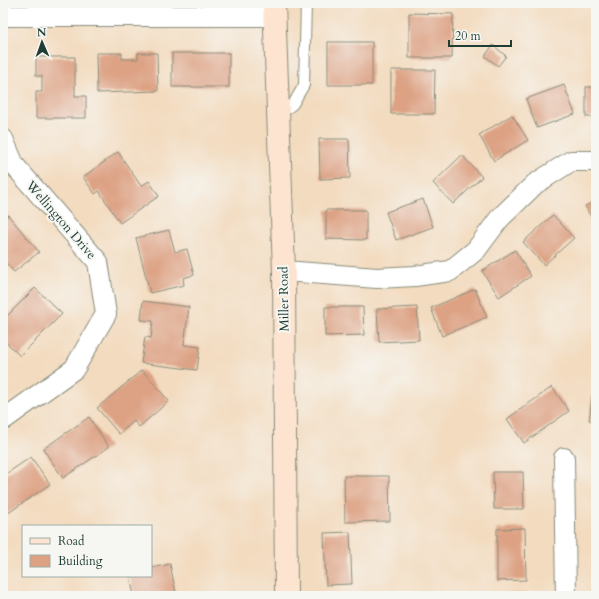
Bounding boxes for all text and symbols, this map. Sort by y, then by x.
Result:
north arrow [22,22,62,62]
scale bar [449,22,511,48]
text: N [37,25,47,40]
text: 20 m [455,28,482,44]
street label: Wellington Drive [21,176,100,263]
street label: Miller Road [274,266,294,332]
legend [22,525,152,577]
text: Road [58,533,85,549]
text: Building [58,553,103,569]

